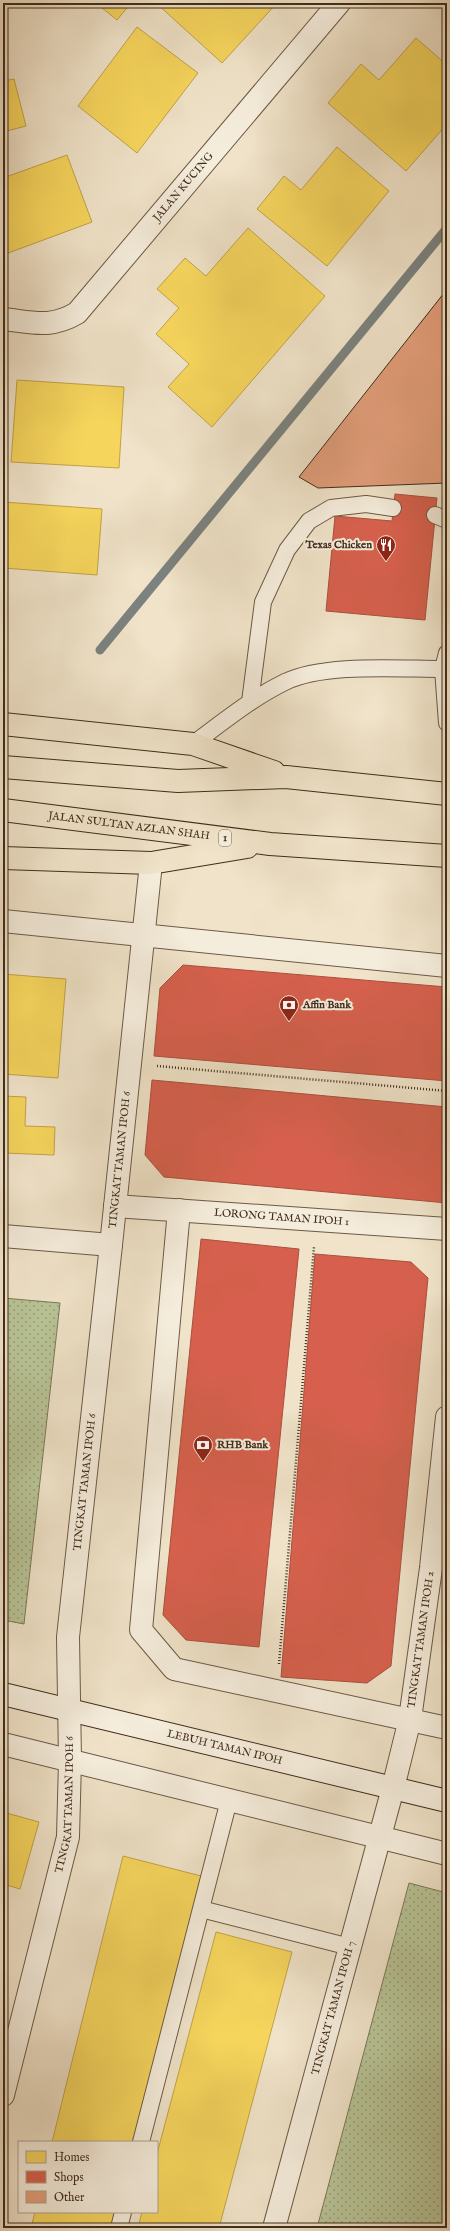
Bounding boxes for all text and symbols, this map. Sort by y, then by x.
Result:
street label: JALAN KUCING [149,149,217,226]
restaurant icon: Texas Chicken [375,534,397,562]
place label: Texas Chicken [304,538,372,552]
street label: JALAN SULTAN AZLAN SHAH [45,809,211,843]
road number: 1 [219,830,231,846]
bank icon: Affin Bank [278,994,300,1022]
place label: Affin Bank [302,998,352,1012]
street label: TINGKAT TAMAN IPOH 6 [106,1090,134,1229]
street label: LORONG TAMAN IPOH 1 [214,1206,350,1229]
street label: TINGKAT TAMAN IPOH 6 [71,1412,100,1551]
bank icon: RHB Bank [192,1434,214,1462]
place label: RHB Bank [217,1438,269,1452]
street label: TINGKAT TAMAN IPOH 2 [405,1570,438,1709]
street label: LEBUH TAMAN IPOH [166,1727,284,1768]
street label: TINGKAT TAMAN IPOH 6 [52,1736,77,1875]
street label: TINGKAT TAMAN IPOH 7 [309,1939,358,2077]
legend [18,2141,158,2213]
text: Homes [54,2150,90,2165]
text: Shops [54,2170,84,2186]
text: Other [54,2190,85,2205]

